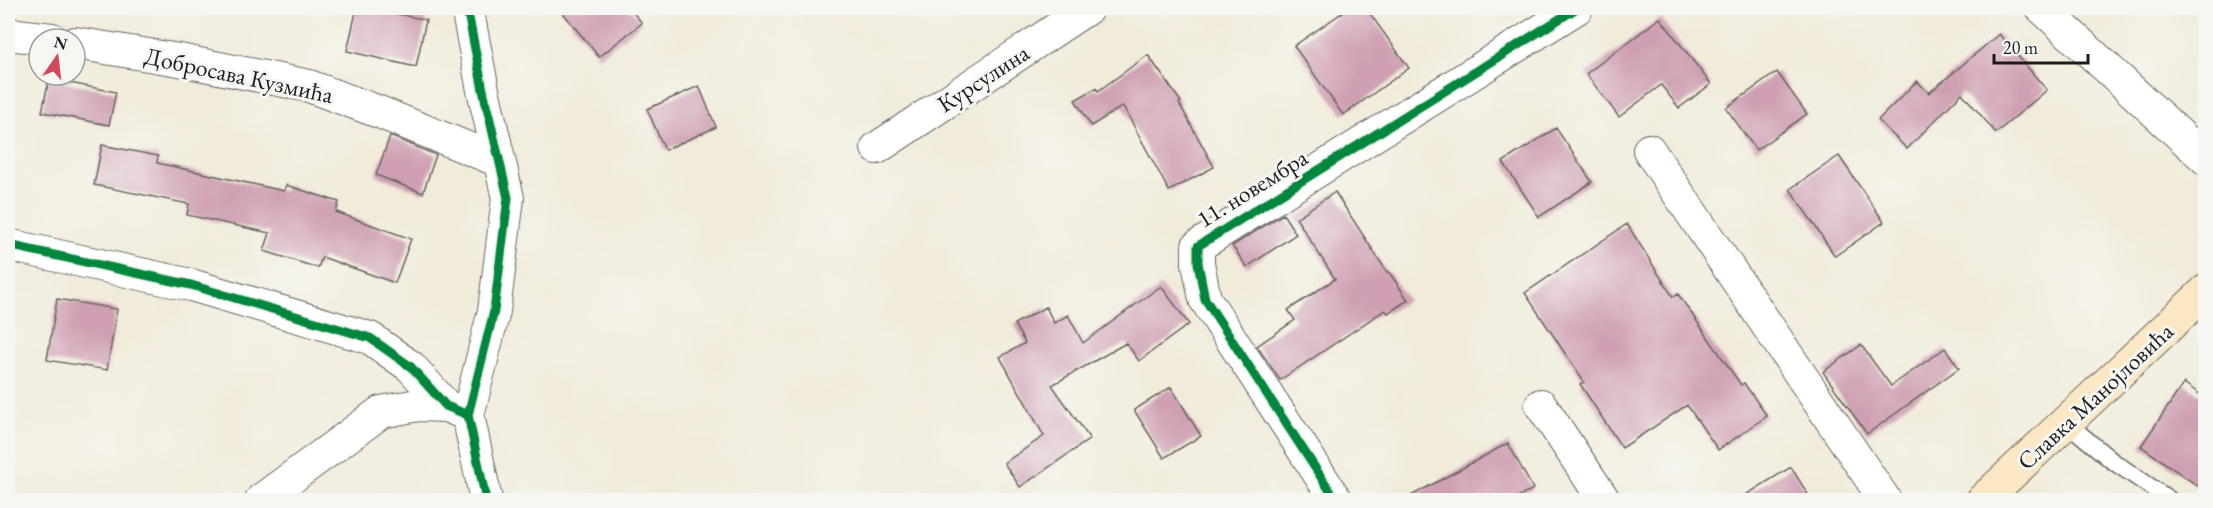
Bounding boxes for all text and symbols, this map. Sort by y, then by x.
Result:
north arrow [27,27,87,87]
scale bar [1994,27,2088,65]
text: N [52,31,69,55]
text: 20 m [2003,36,2038,59]
street label: Курсулина [931,37,1035,119]
street label: Добросава Кузмића [142,40,337,110]
street label: 11. новембра [1191,141,1314,234]
street label: Славка Манојловића [2010,315,2180,476]

